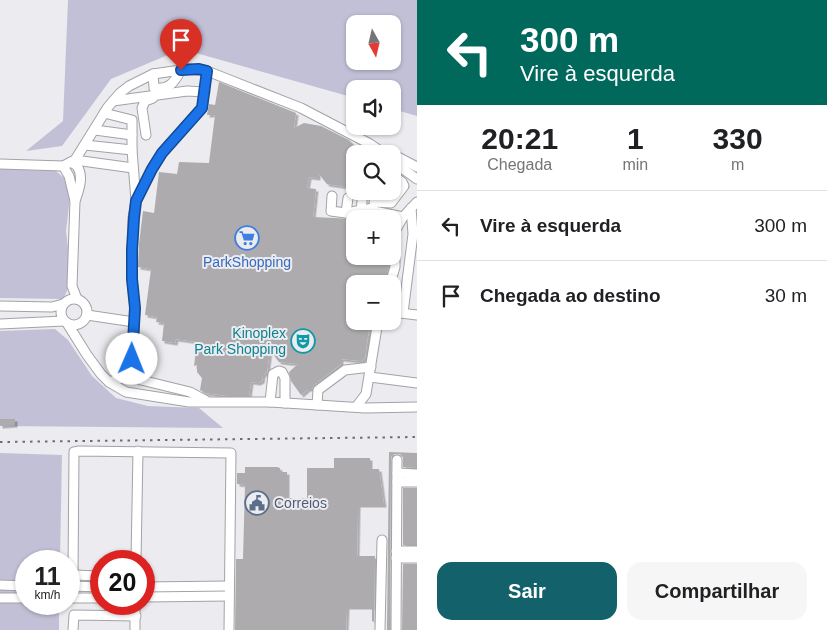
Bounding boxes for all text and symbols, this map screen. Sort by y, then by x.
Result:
north arrow [346,15,401,70]
map controls [346,15,401,330]
pin [160,19,202,70]
icon: left [437,20,502,85]
text: 300 m [520,20,619,59]
icon: arrive [167,26,195,54]
text: Vire à esquerda [520,61,675,86]
button: sound [346,80,401,135]
text: 20:21 [481,122,558,155]
text: 1 [627,122,644,155]
text: 330 [713,122,763,155]
button: search [346,145,401,200]
text: Chegada [487,156,552,173]
text: min [622,156,648,173]
text: m [731,156,744,173]
button: + [346,210,401,265]
icon: left [437,212,465,240]
text: Vire à esquerda [480,215,621,236]
text: 300 m [754,215,807,236]
supermarket icon: ParkShopping [234,225,260,251]
place label: ParkShopping [203,254,291,270]
button: − [346,275,401,330]
icon: arrive [437,282,465,310]
text: Chegada ao destino [480,285,661,306]
text: 30 m [765,285,807,306]
place label: Kinoplex Park Shopping [194,325,286,357]
theatre icon: Kinoplex Park Shopping [290,328,316,354]
position arrow [105,332,157,384]
public building icon: Correios [244,490,270,516]
place label: Correios [274,495,327,511]
speed limit sign: 20 [90,550,155,615]
text: 11 [34,562,61,590]
button: Sair [437,562,617,620]
button: Compartilhar [627,562,807,620]
text: km/h [34,588,61,602]

